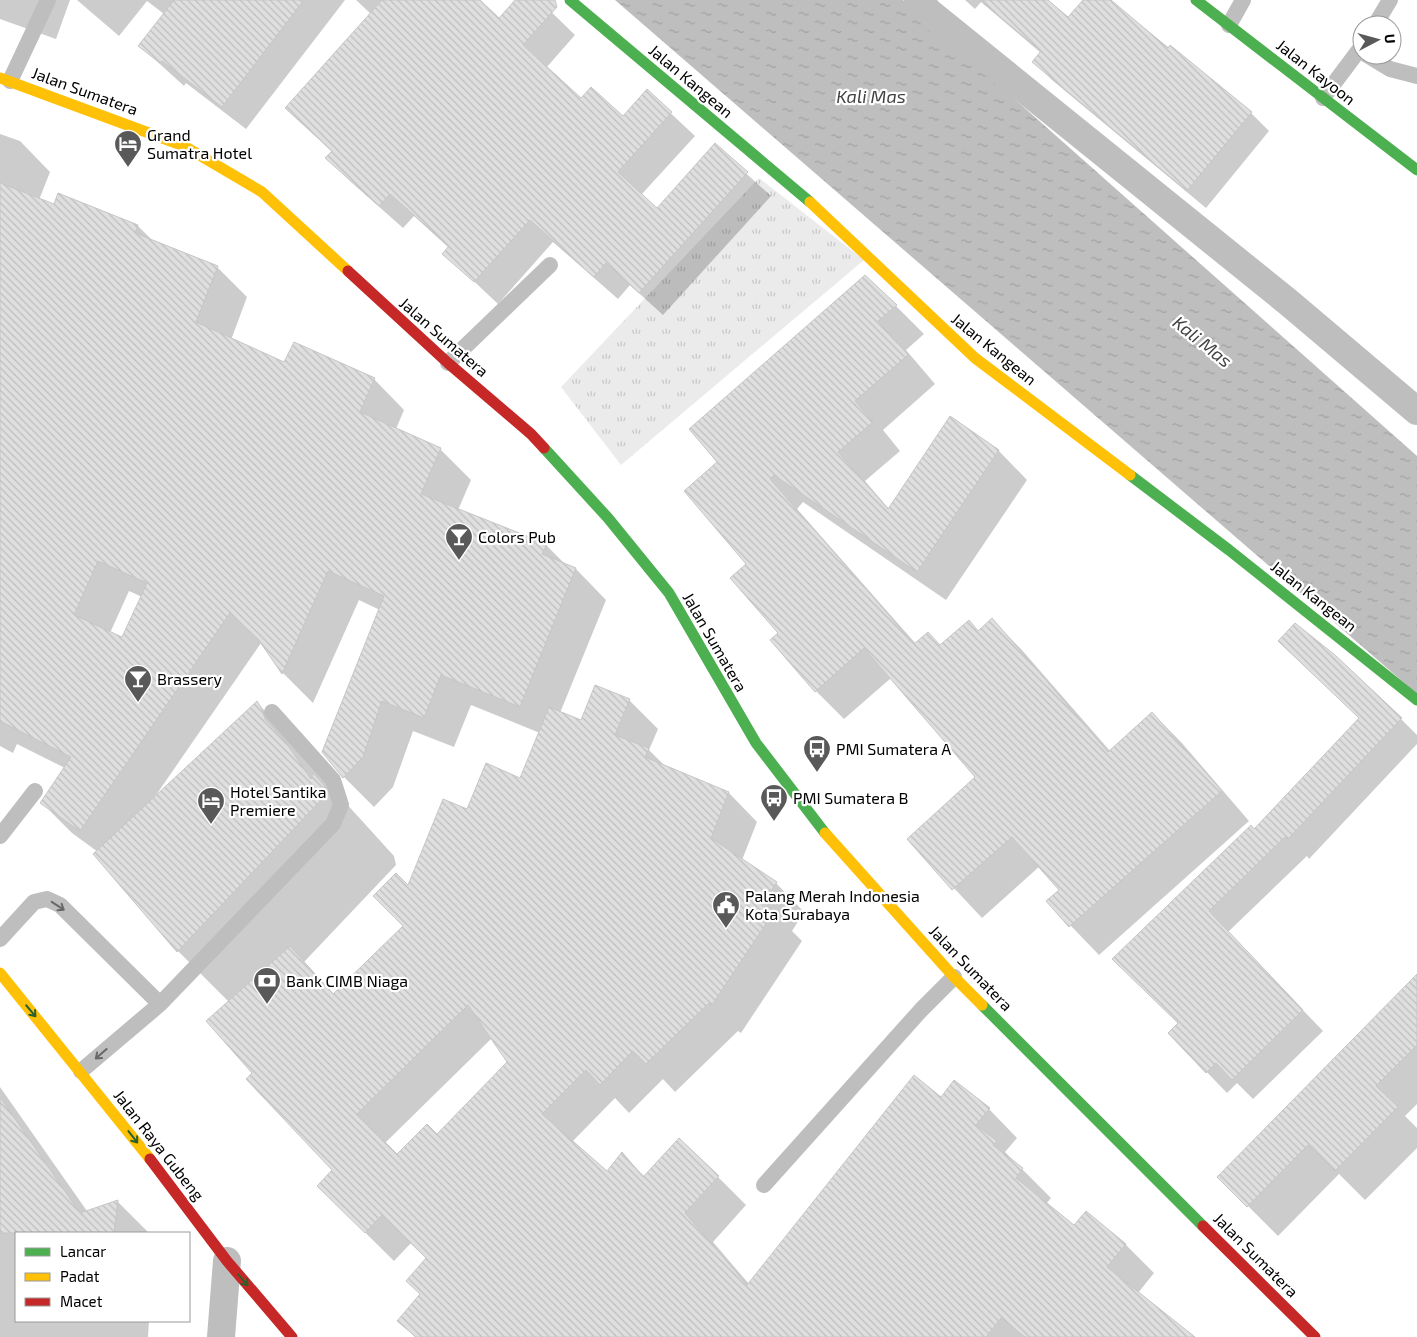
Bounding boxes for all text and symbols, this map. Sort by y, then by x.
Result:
north arrow [1352,15,1402,65]
text: U [1381,33,1399,44]
street label: Jalan Kayoon [1273,35,1359,108]
street label: Jalan Kangean [645,40,737,121]
street label: Jalan Sumatera [30,63,141,119]
water label: Kali Mas [836,85,906,107]
place label: Grand Sumatra Hotel [147,125,252,162]
hotel icon: Grand Sumatra Hotel [113,129,143,168]
street label: Jalan Sumatera [396,293,493,380]
street label: Jalan Kangean [948,309,1041,389]
water label: Kali Mas [1169,311,1237,372]
bar icon: Colors Pub [444,522,474,561]
place label: Colors Pub [478,527,556,546]
street label: Jalan Kangean [1268,556,1361,635]
street label: Jalan Sumatera [679,589,752,695]
bar icon: Brassery [123,664,153,703]
place label: Brassery [157,669,222,688]
bus stop icon: PMI Sumatera A [802,734,832,773]
place label: PMI Sumatera A [836,739,951,758]
place label: Hotel Santika Premiere [230,782,326,819]
bus stop icon: PMI Sumatera B [759,783,789,822]
hotel icon: Hotel Santika Premiere [196,786,226,825]
place label: PMI Sumatera B [793,788,909,807]
place label: Palang Merah Indonesia Kota Surabaya [745,886,920,923]
public building icon: Palang Merah Indonesia Kota Surabaya [711,890,741,929]
one-way arrow [51,900,65,911]
street label: Jalan Sumatera [926,921,1017,1014]
bank icon: Bank CIMB Niaga [252,966,282,1005]
place label: Bank CIMB Niaga [286,971,408,990]
one-way arrow [25,1004,36,1017]
one-way arrow [95,1048,108,1060]
street label: Jalan Raya Gubeng [110,1086,209,1204]
one-way arrow [128,1130,139,1143]
street label: Jalan Sumatera [1210,1209,1302,1301]
legend [15,1232,190,1322]
text: Lancar [60,1242,106,1260]
text: Padat [60,1267,100,1285]
one-way arrow [238,1273,249,1286]
text: Macet [60,1292,103,1310]

